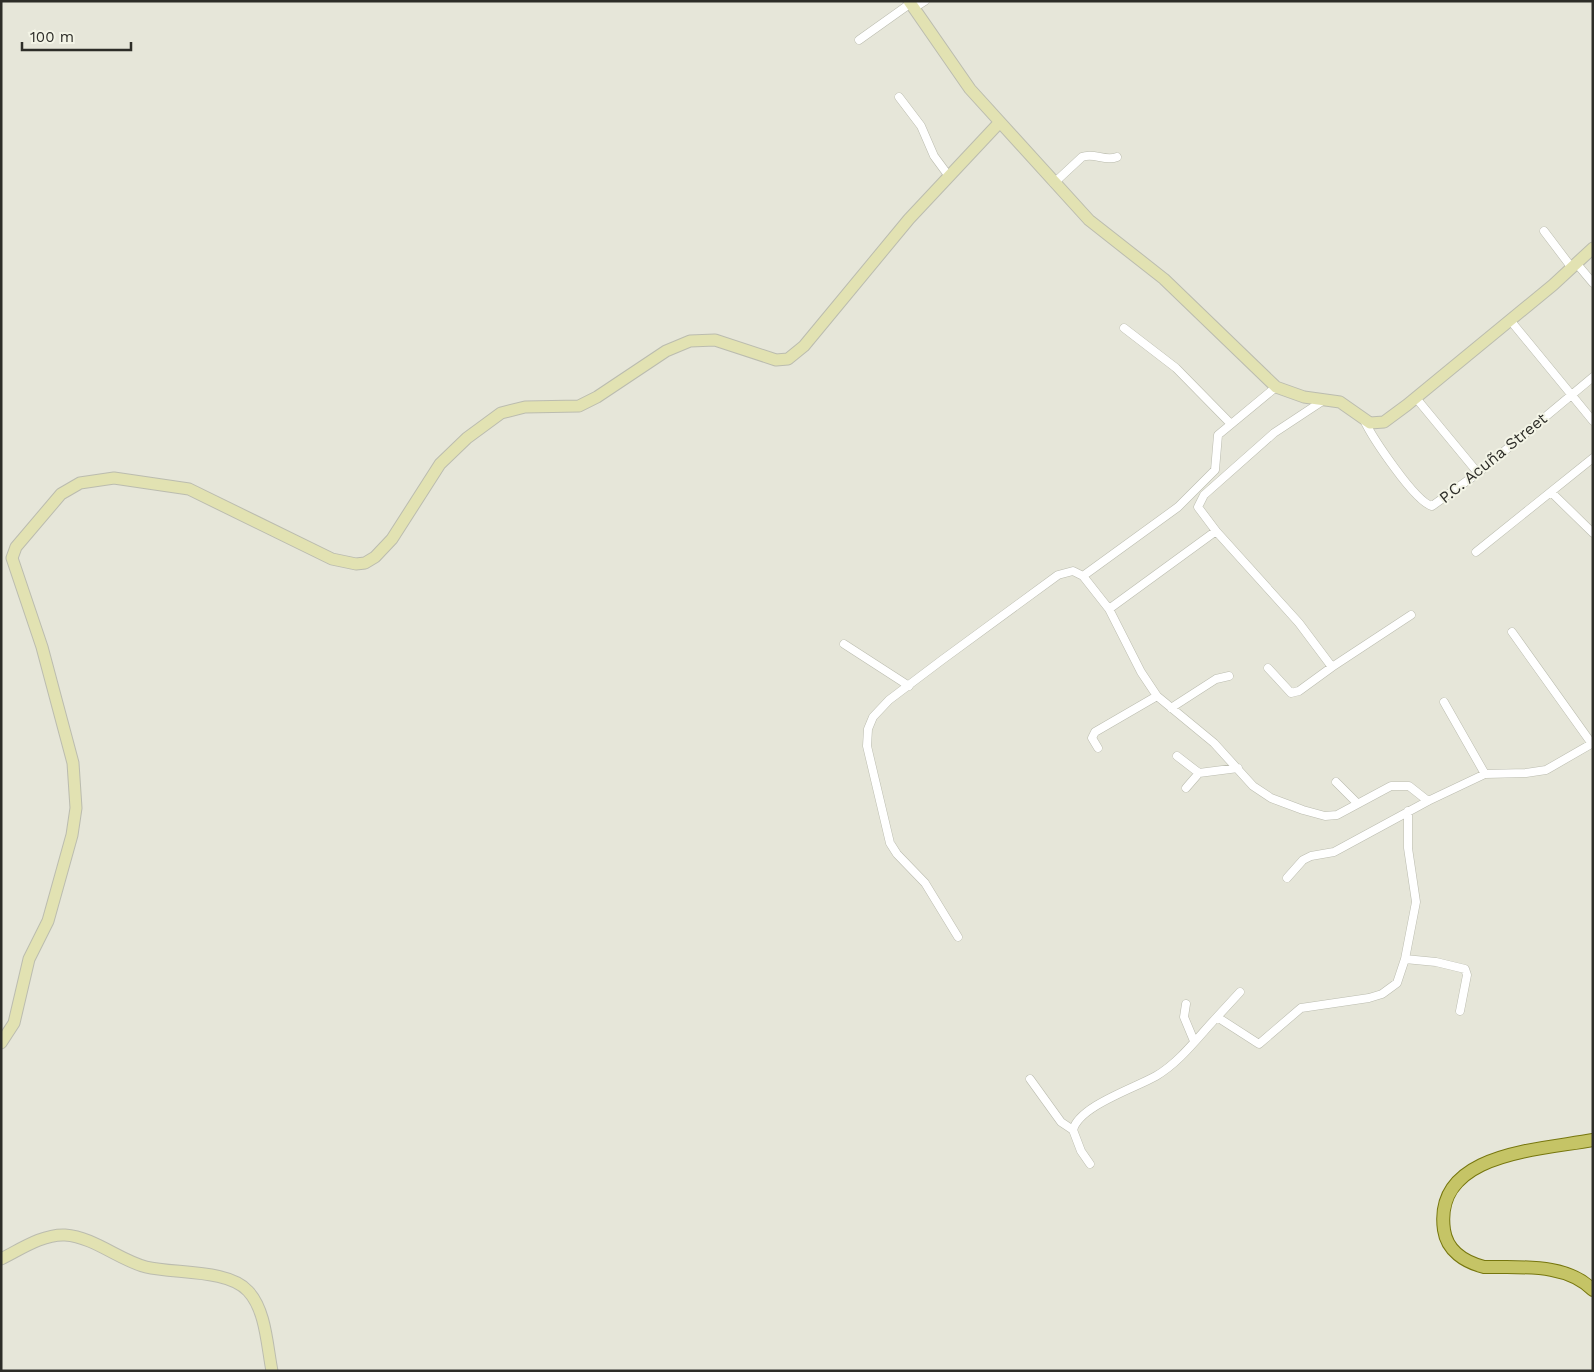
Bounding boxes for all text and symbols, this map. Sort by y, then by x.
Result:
scale bar [22,20,131,52]
text: 100 m [30,28,74,46]
street label: P.C. Acuña Street [1435,409,1551,507]

